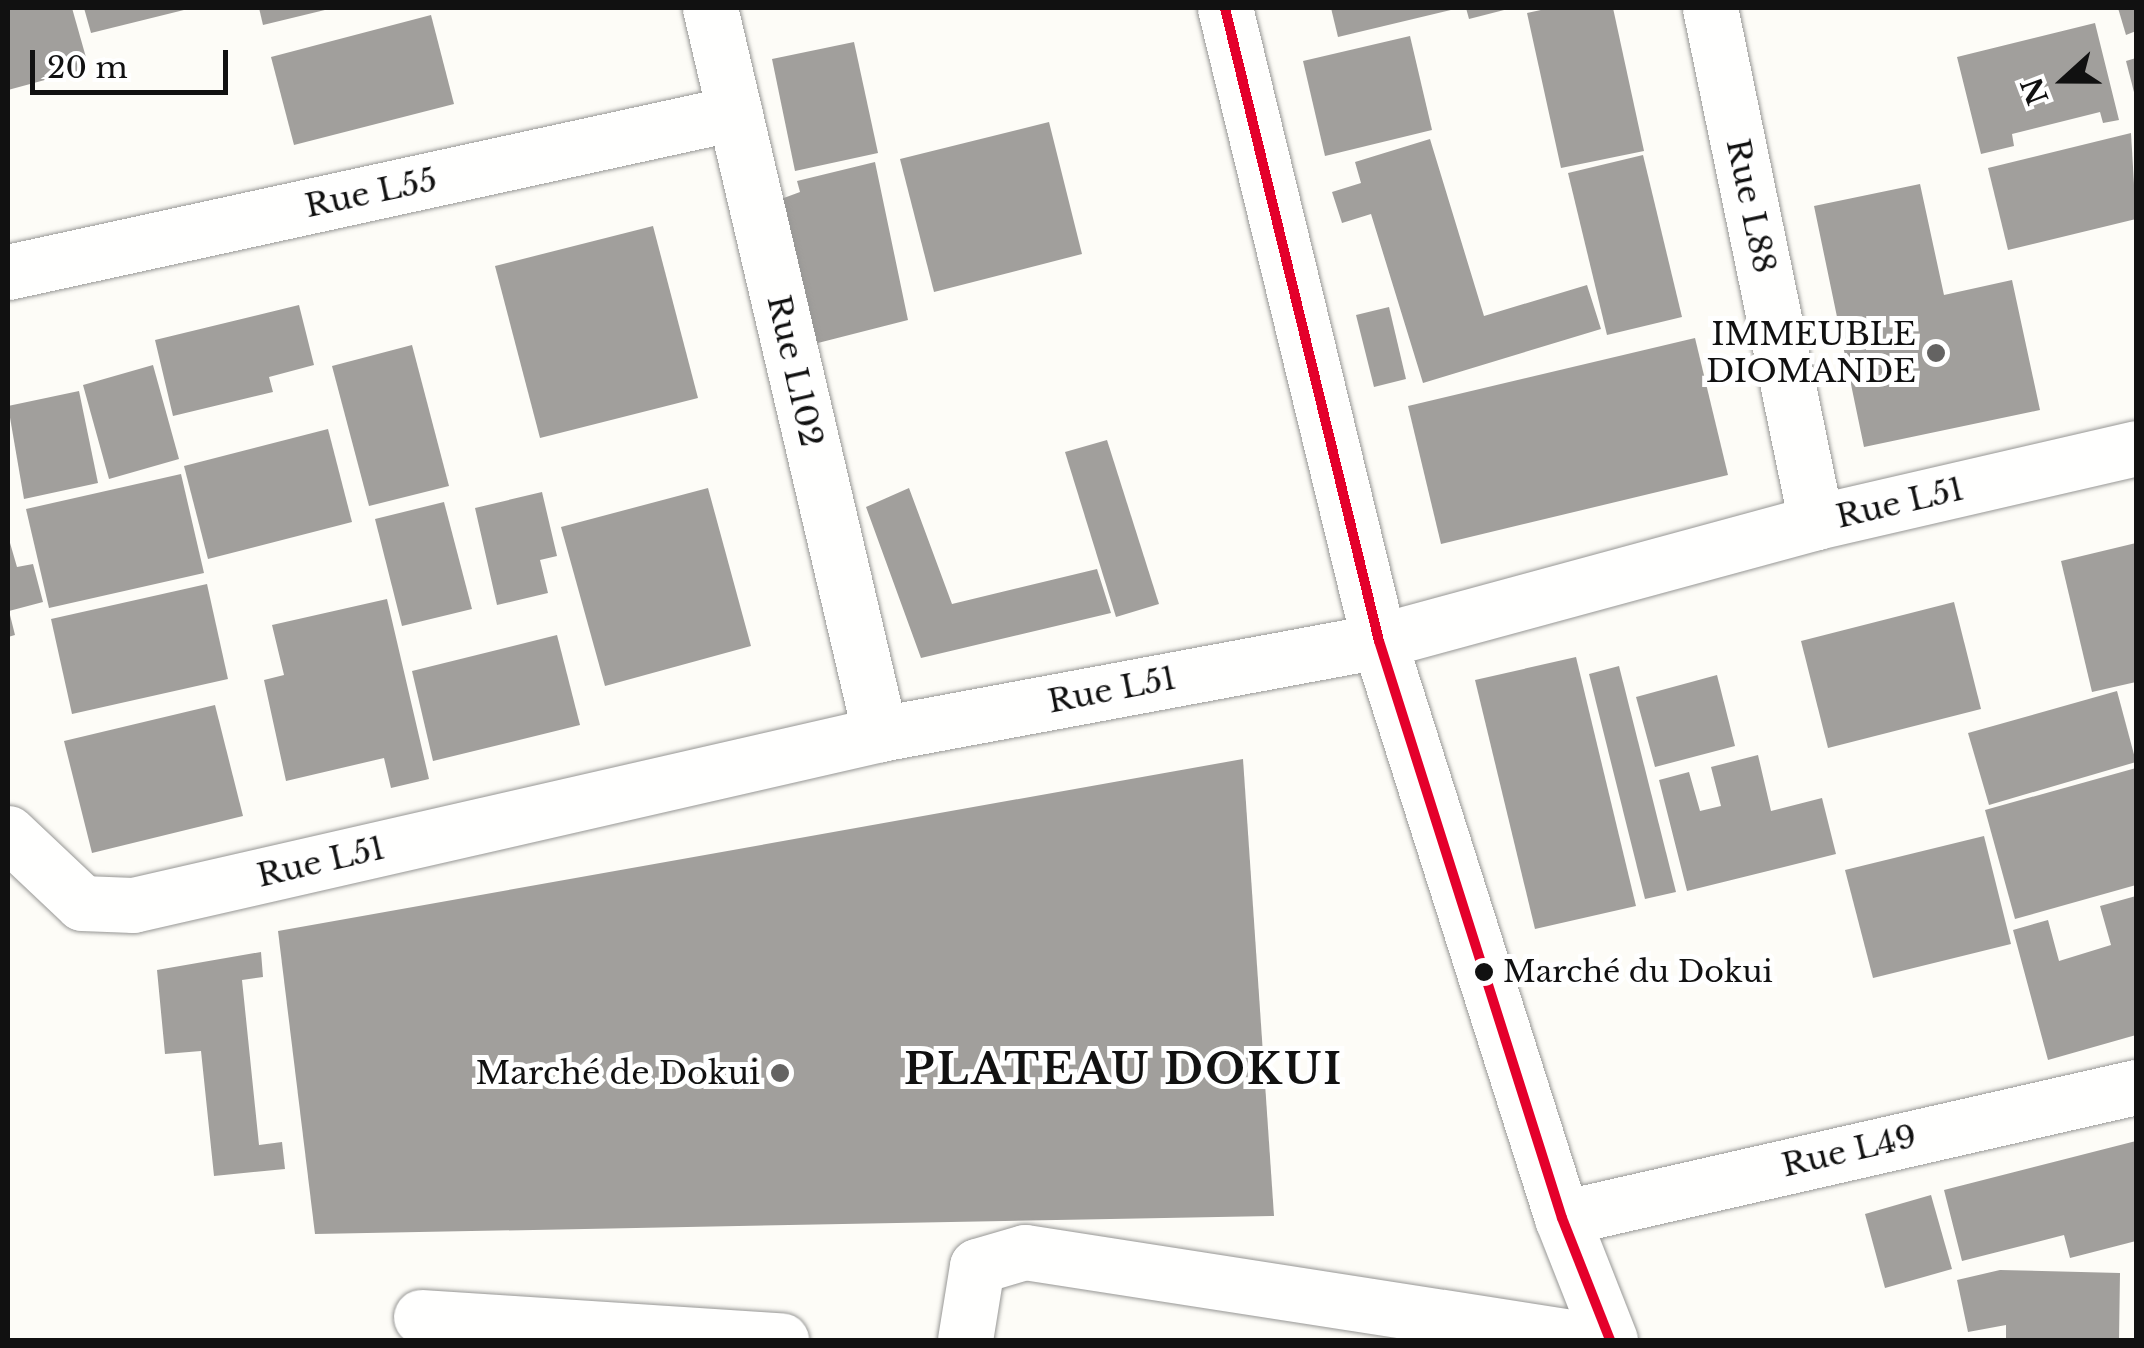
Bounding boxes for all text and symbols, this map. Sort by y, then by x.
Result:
scale bar [35,30,232,92]
north arrow [2014,30,2114,130]
text: 20 m [47,49,128,86]
text: N [2014,72,2057,109]
street label: Rue L88 [1718,135,1784,277]
street label: Rue L55 [302,160,440,226]
street label: Rue L102 [759,292,831,450]
place label: IMMEUBLE DIOMANDE [1706,316,1916,391]
marker: IMMEUBLE DIOMANDE [1925,342,1947,364]
street label: Rue L51 [1832,470,1968,536]
street label: Rue L51 [1045,659,1179,721]
street label: Rue L51 [253,829,389,895]
place label: Marché du Dokui [1503,954,1773,990]
marker: Marché du Dokui [1474,962,1494,982]
district label: PLATEAU DOKUI [904,1044,1344,1094]
place label: Marché de Dokui [475,1054,760,1092]
marker: Marché de Dokui [769,1062,791,1084]
street label: Rue L49 [1778,1117,1920,1185]

